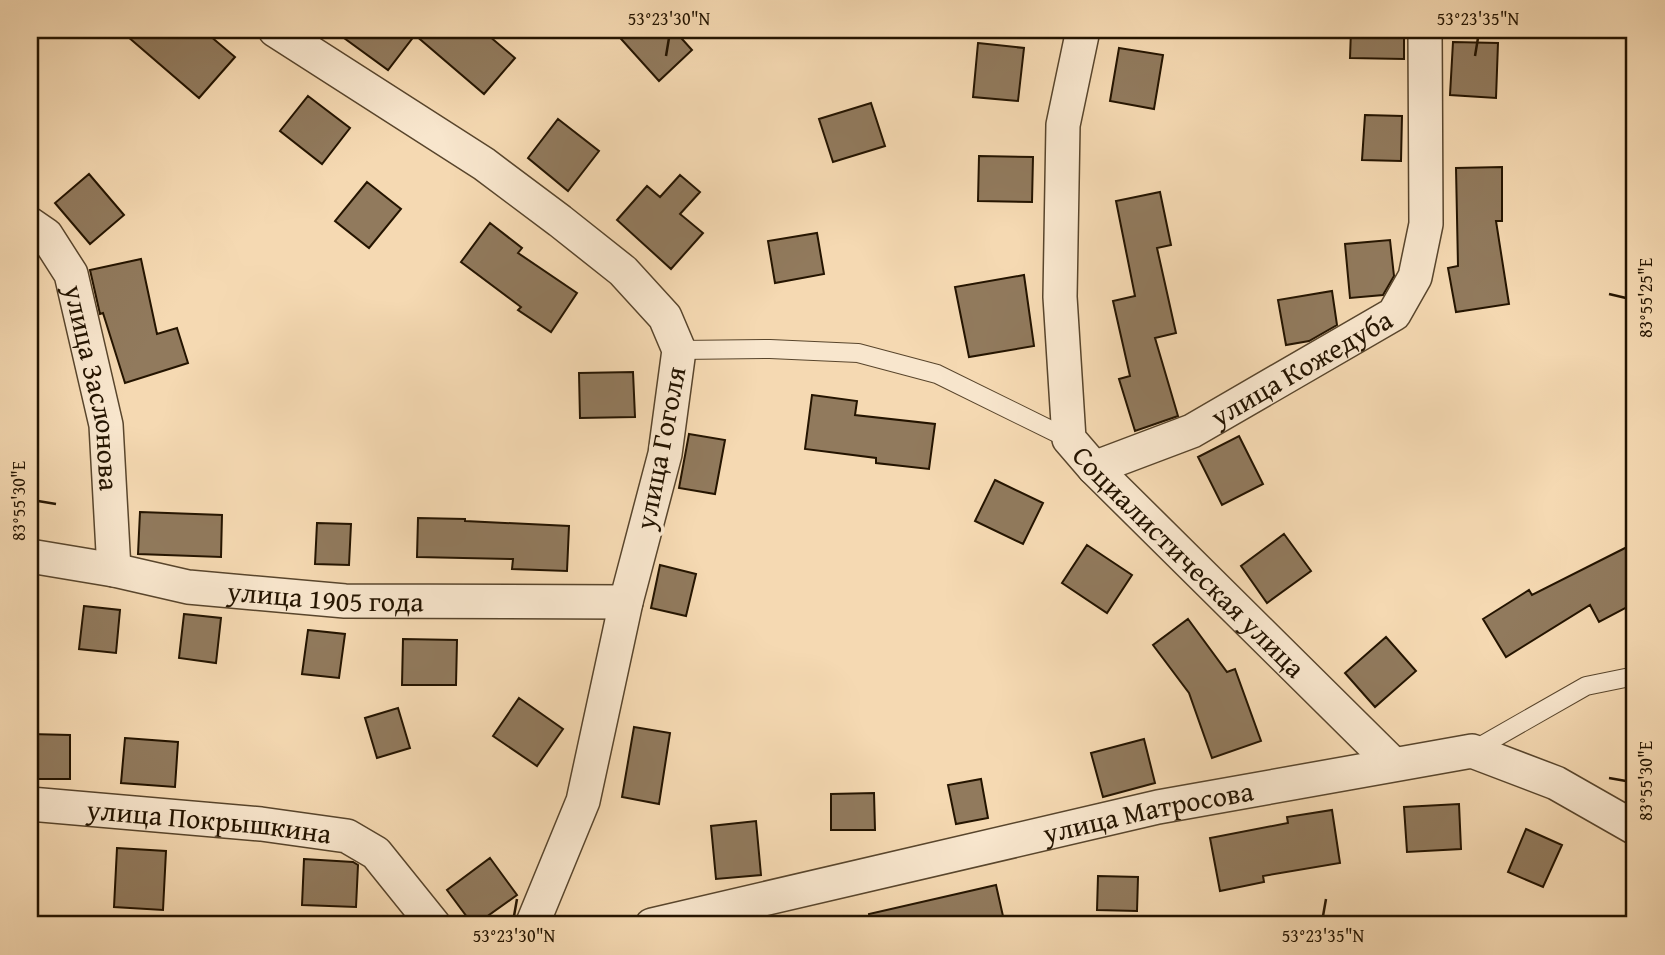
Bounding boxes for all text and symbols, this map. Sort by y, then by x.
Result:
text: 53°23'30"N [628,5,711,32]
text: 53°23'35"N [1437,5,1520,32]
text: 83°55'25"E [1632,258,1659,338]
street label: улица Заслонова [54,280,131,493]
street label: улица Кожедуба [1202,298,1400,437]
street label: улица Гоголя [623,363,695,534]
street label: Социалистическая улица [1063,436,1316,687]
text: 83°55'30"E [5,461,32,541]
street label: улица 1905 года [225,570,424,621]
text: 83°55'30"E [1632,741,1659,821]
street label: улица Матросова [1038,769,1257,853]
street label: улица Покрышкина [84,788,335,854]
text: 53°23'30"N [473,922,556,949]
text: 53°23'35"N [1282,922,1365,949]

